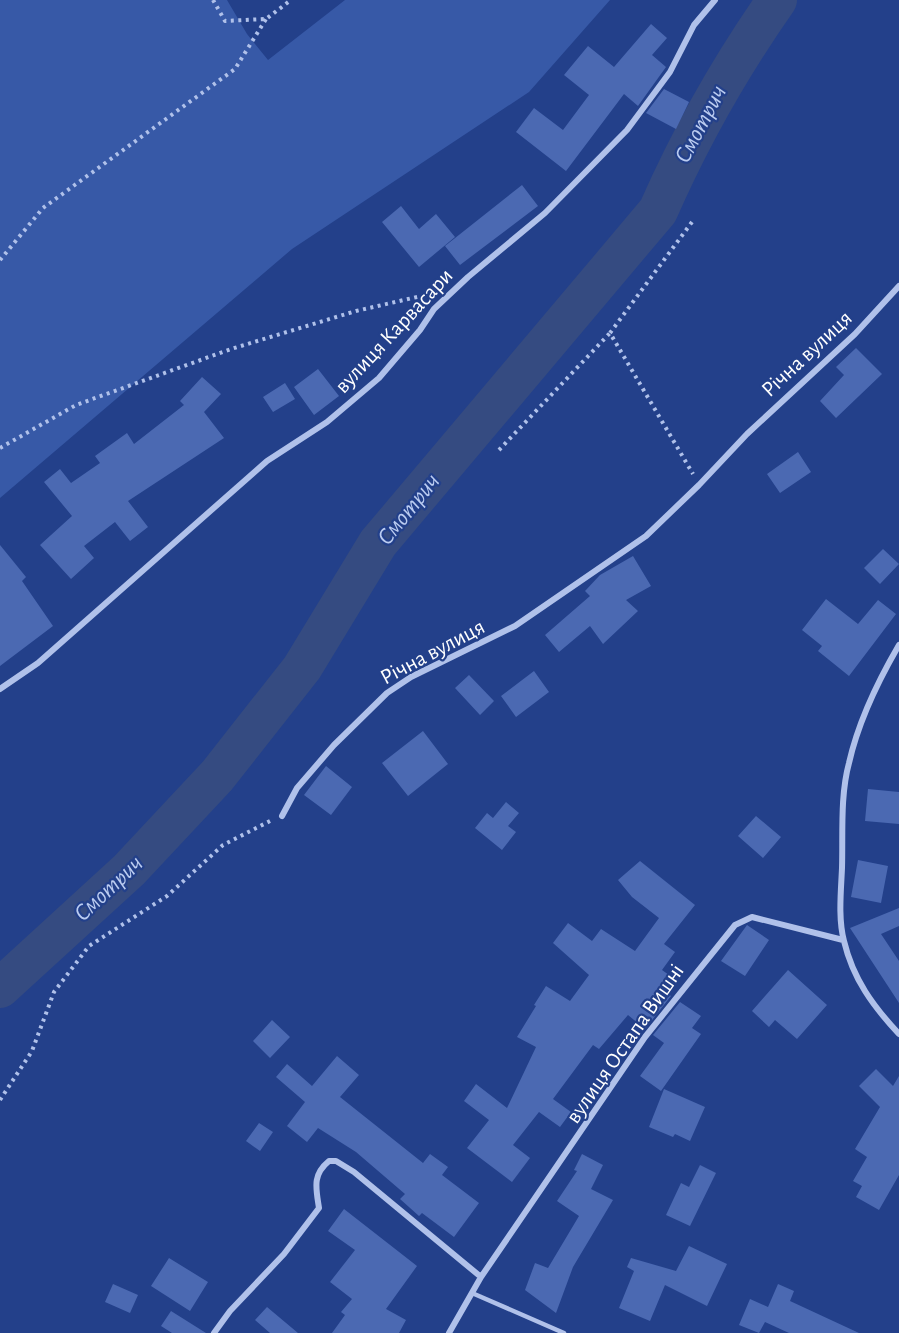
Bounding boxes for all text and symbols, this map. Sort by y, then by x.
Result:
water label: Смотрич [671,82,731,167]
street label: вулиця Карвасари [331,264,457,397]
street label: Річна вулиця [757,307,856,401]
water label: Смотрич [373,469,445,550]
street label: Річна вулиця [377,615,488,689]
water label: Смотрич [70,851,148,926]
street label: вулиця Остапа Вишні [562,960,688,1127]

